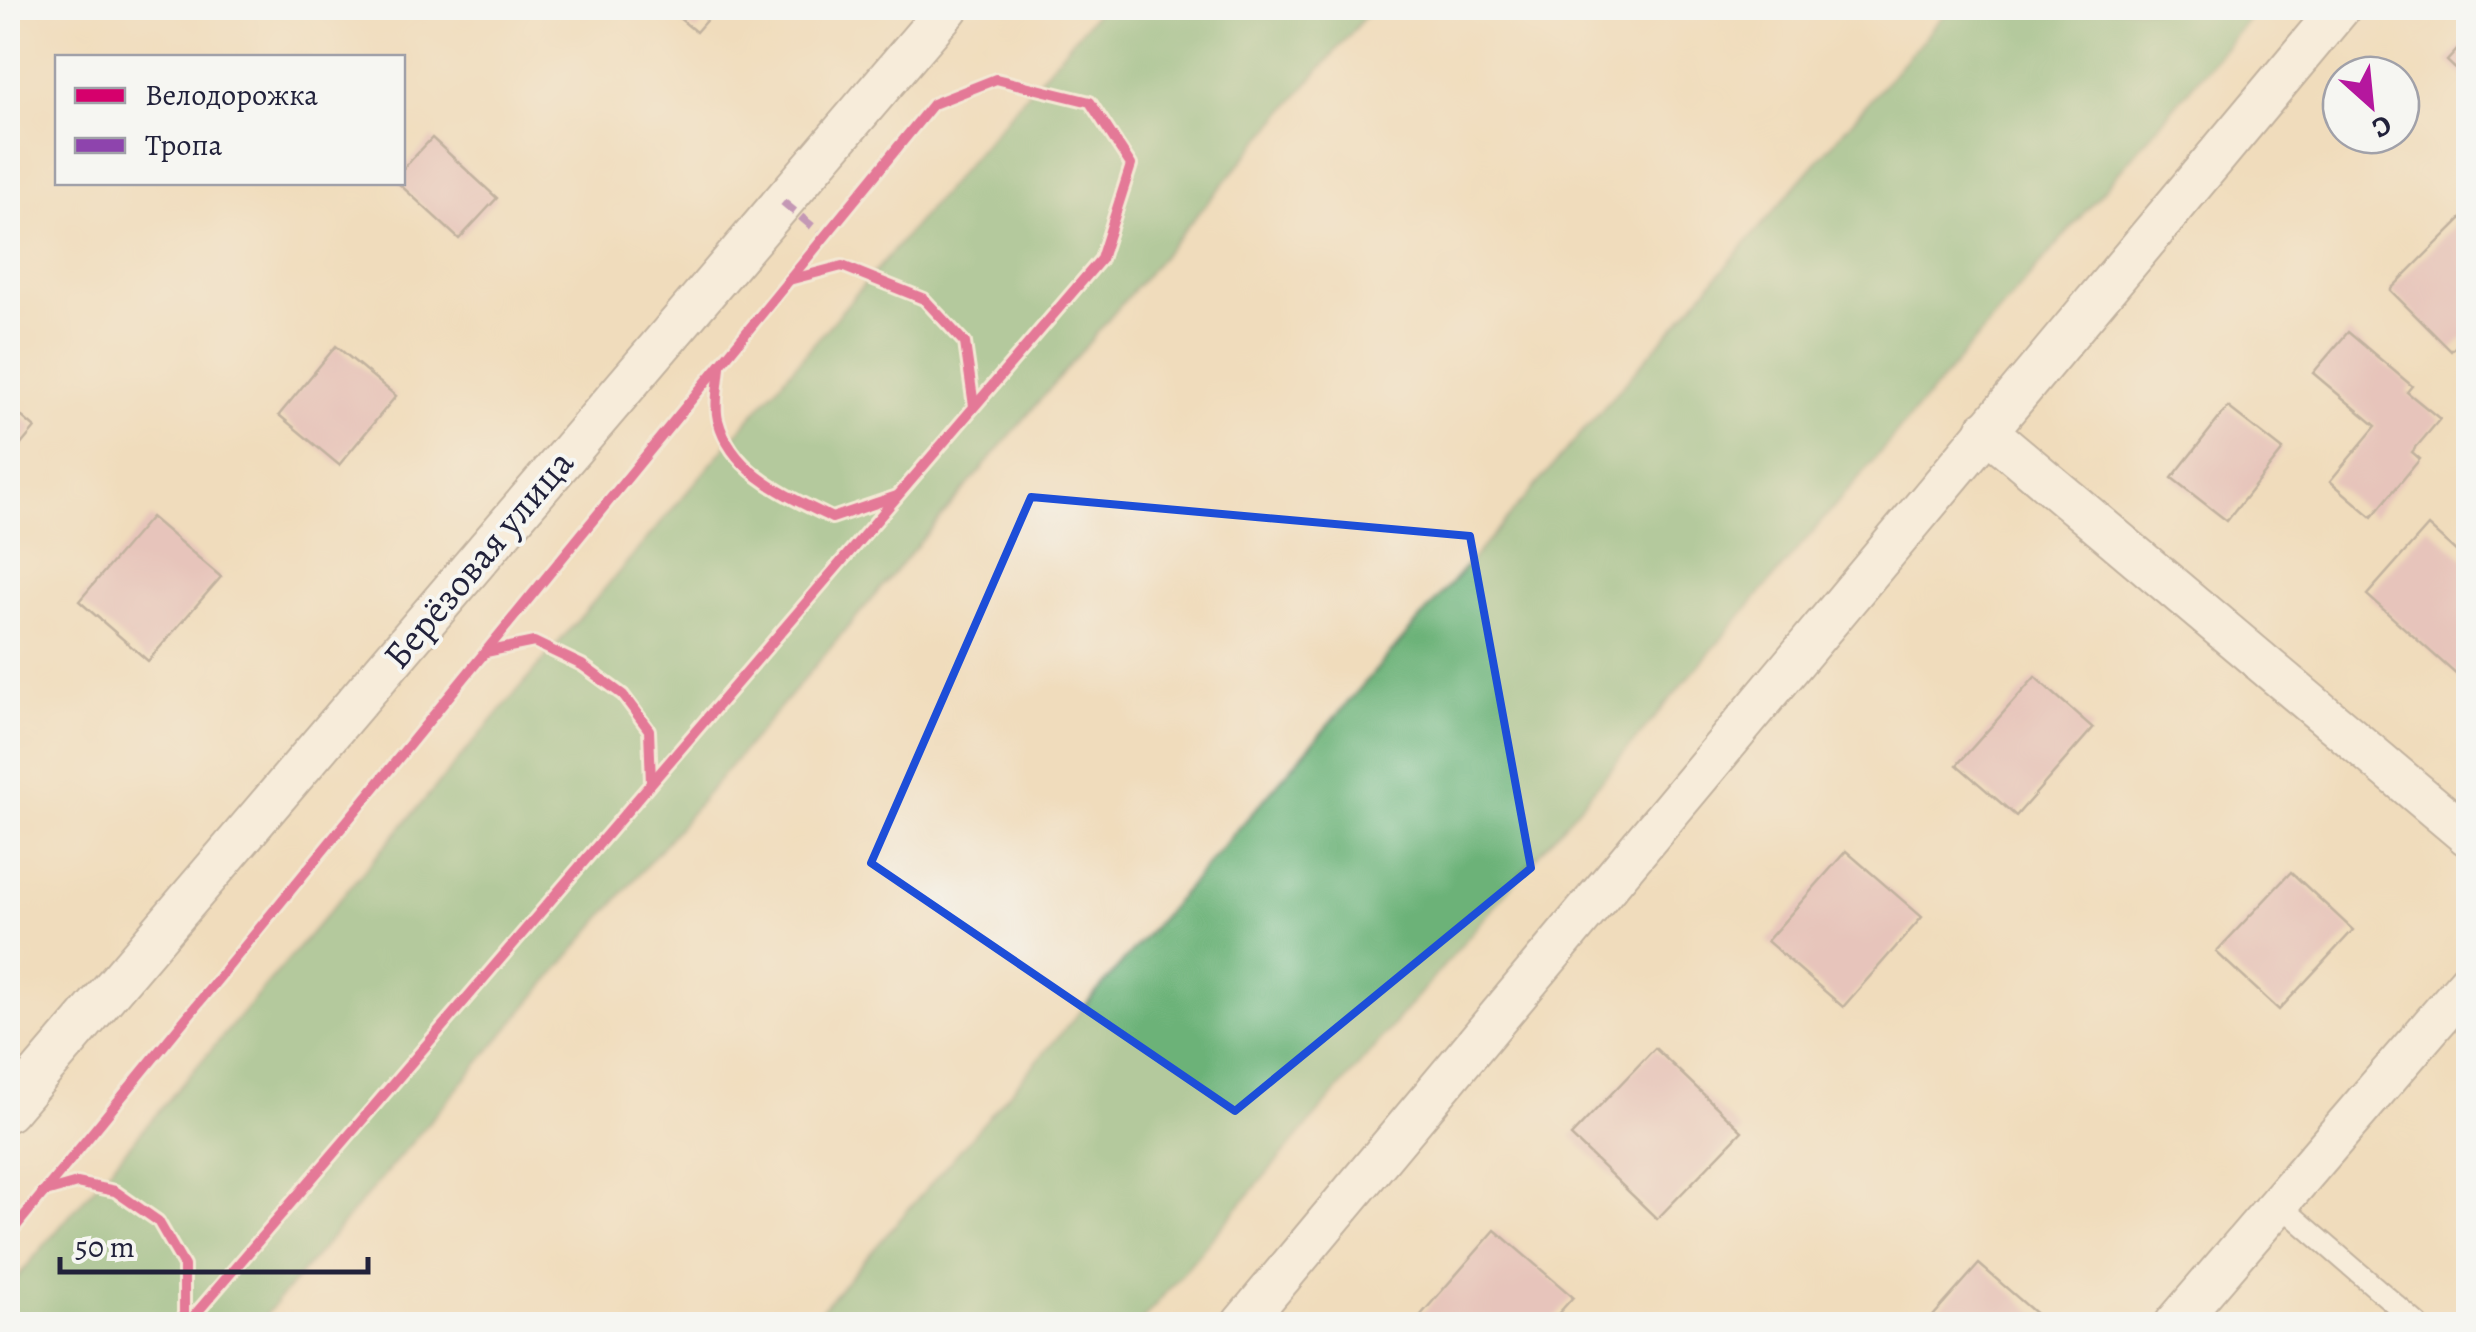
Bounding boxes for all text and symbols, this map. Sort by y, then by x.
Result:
legend [55,55,405,185]
north arrow [2321,55,2421,155]
text: Велодорожка [145,75,318,115]
text: С [2366,106,2398,147]
text: Тропа [145,125,222,165]
street label: Берёзовая улица [371,438,585,680]
scale bar [60,1212,368,1274]
text: 50 m [75,1227,135,1267]

